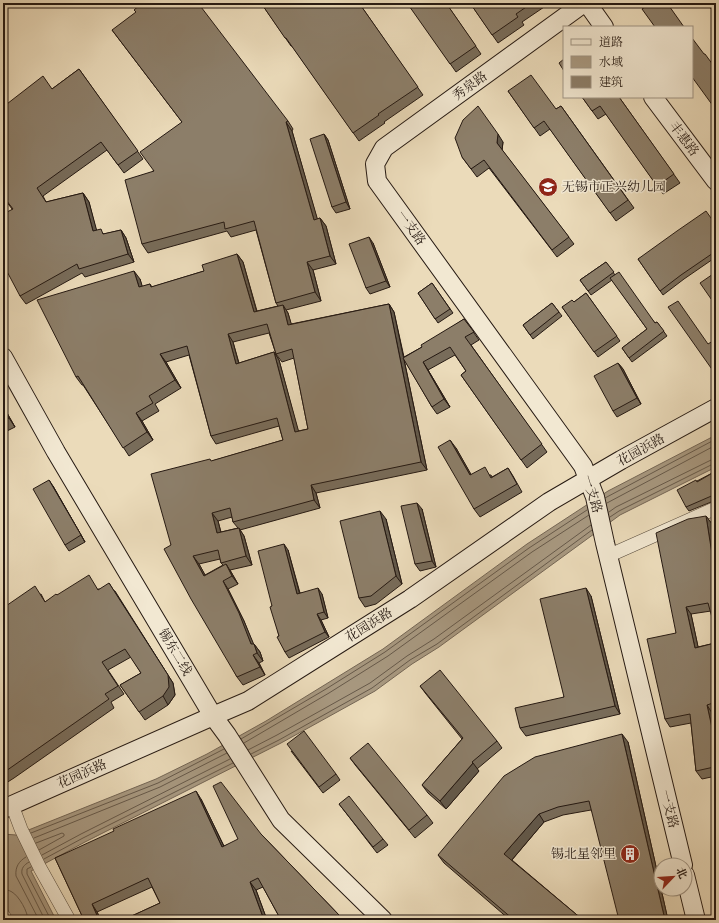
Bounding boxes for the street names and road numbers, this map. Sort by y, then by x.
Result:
street label: 秀泉路 [450,68,490,104]
street label: 丰惠路 [666,119,702,159]
street label: 一支路 [393,208,429,248]
street label: 花园浜路 [614,430,668,470]
street label: 一支路 [579,473,605,515]
street label: 花园浜路 [343,604,395,646]
street label: 锡东二线 [155,626,195,678]
street label: 花园浜路 [55,756,109,792]
street label: 一支路 [657,788,681,830]

